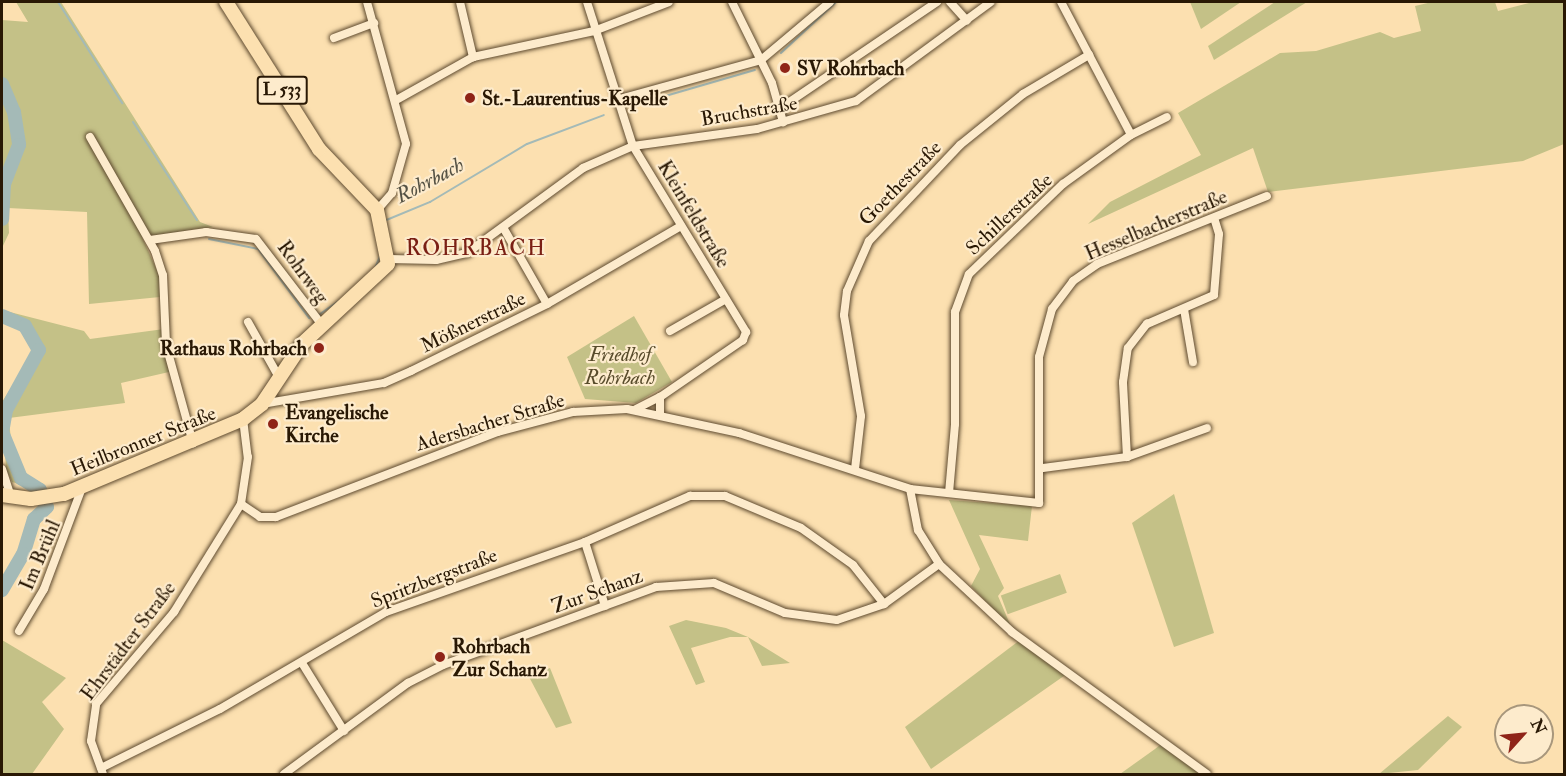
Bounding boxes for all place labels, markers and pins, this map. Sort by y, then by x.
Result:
place label: SV Rohrbach [797,56,905,80]
marker: SV Rohrbach [778,61,792,75]
place label: St.-Laurentius-Kapelle [482,86,668,110]
marker: St.-Laurentius-Kapelle [463,91,477,105]
place label: Rathaus Rohrbach [160,336,307,360]
marker: Rathaus Rohrbach [312,341,326,355]
place label: Evangelische Kirche [285,400,388,447]
marker: Evangelische Kirche [266,417,280,431]
place label: Rohrbach Zur Schanz [452,634,547,681]
marker: Rohrbach Zur Schanz [433,650,447,664]

